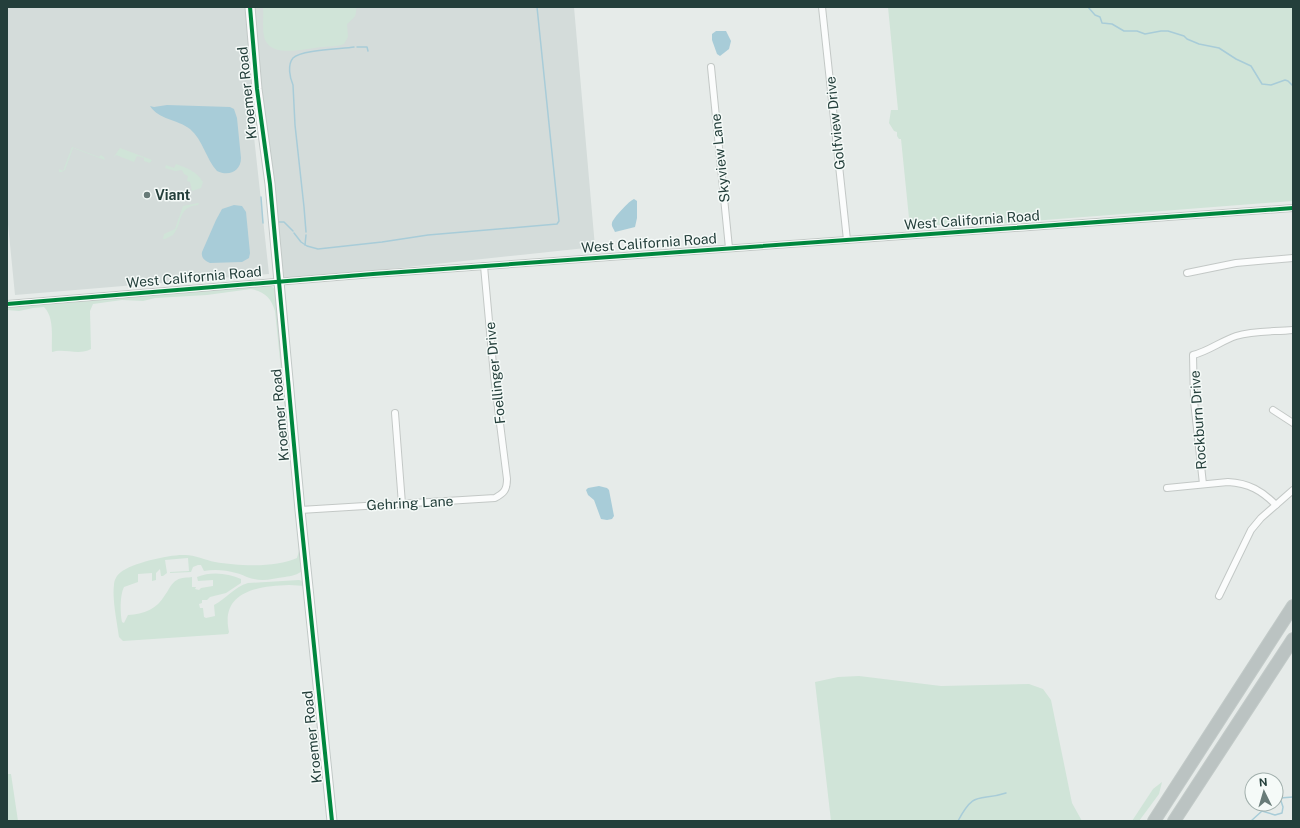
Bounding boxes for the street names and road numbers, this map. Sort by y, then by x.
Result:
street label: Kroemer Road [234,46,260,140]
street label: Golfview Drive [822,75,848,171]
street label: Skyview Lane [707,113,733,203]
street label: West California Road [904,207,1040,233]
street label: West California Road [581,230,717,256]
street label: West California Road [126,263,262,291]
street label: Foellinger Drive [482,321,508,425]
street label: Kroemer Road [268,368,292,462]
street label: Rockburn Drive [1187,370,1209,470]
street label: Gehring Lane [366,493,454,513]
street label: Kroemer Road [299,690,325,784]

